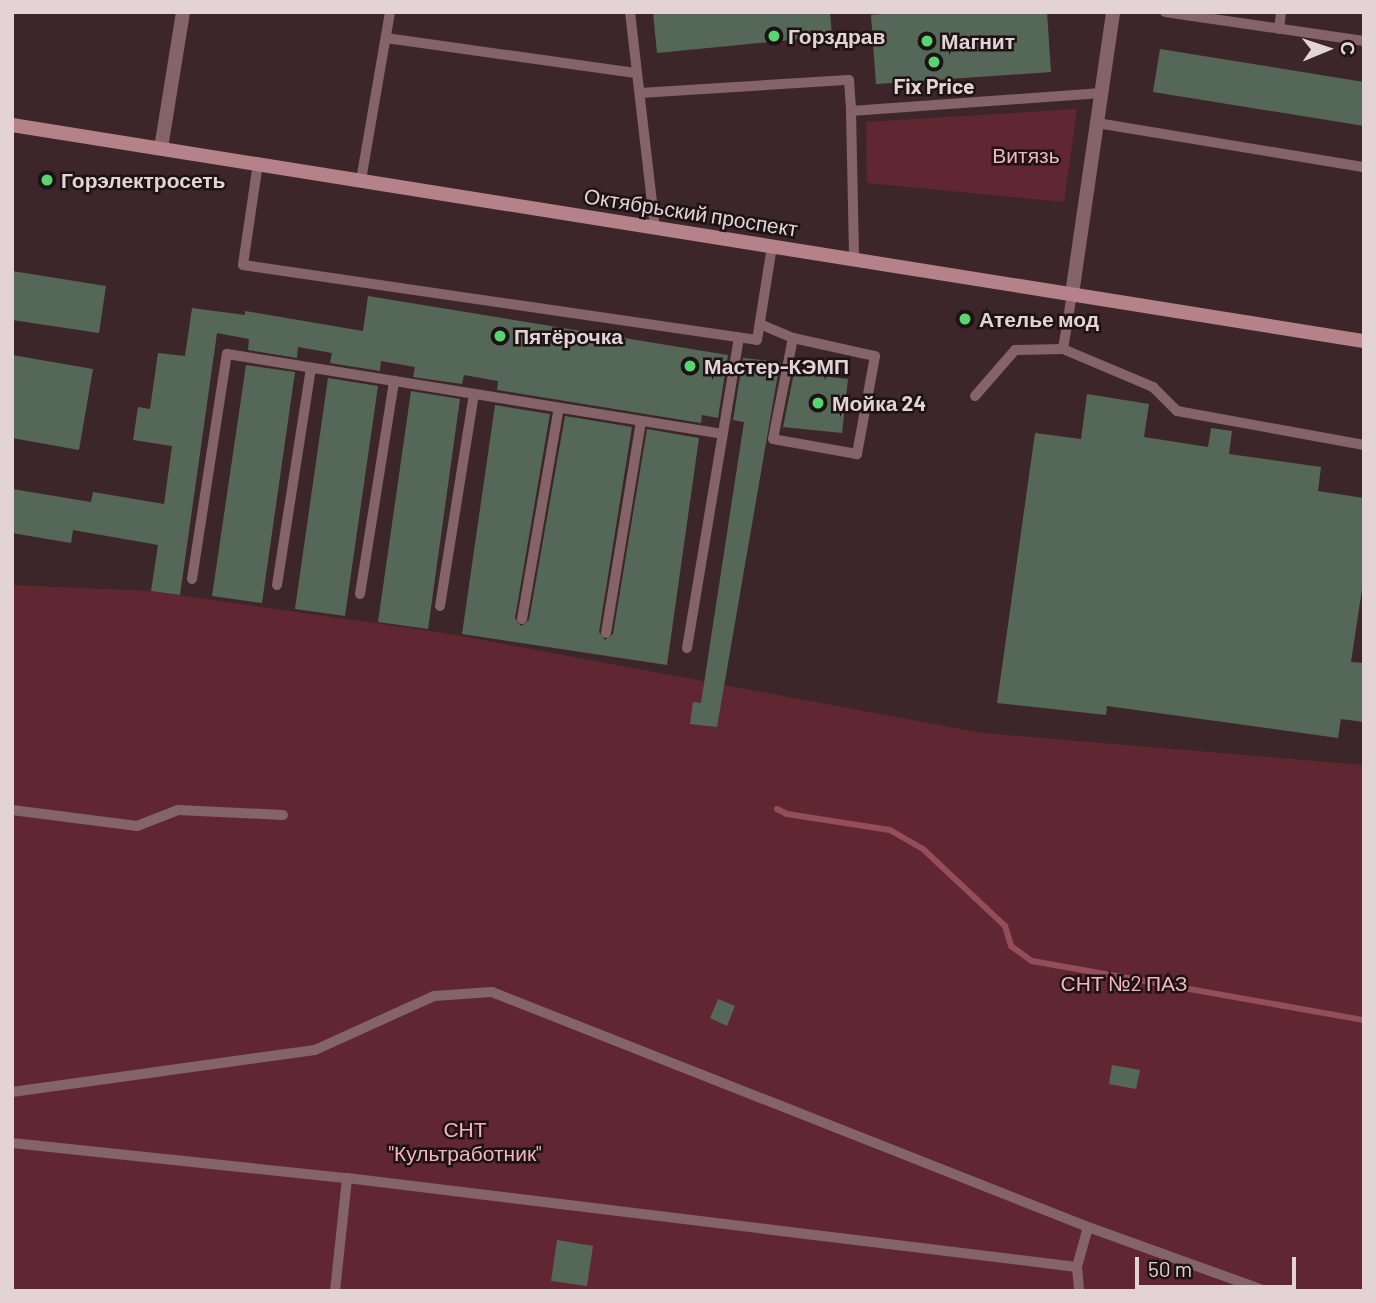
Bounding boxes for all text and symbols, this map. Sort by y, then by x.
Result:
north arrow [1292,14,1362,84]
place label: Горздрав [788,23,885,49]
marker: Горздрав [766,28,782,44]
place label: Магнит [941,28,1015,54]
marker: Магнит [919,33,935,49]
text: С [1337,41,1360,56]
marker: Fix Price [926,54,942,70]
place label: Fix Price [893,73,975,99]
park label: Витязь [992,142,1060,168]
place label: Горэлектросеть [61,167,226,193]
marker: Горэлектросеть [39,172,55,188]
street label: Октябрьский проспект [582,183,800,241]
place label: Ателье мод [979,306,1099,332]
marker: Ателье мод [957,311,973,327]
place label: Пятёрочка [514,323,623,349]
marker: Пятёрочка [492,328,508,344]
place label: Мастер-КЭМП [704,353,849,379]
marker: Мастер-КЭМП [682,358,698,374]
place label: Мойка 24 [832,390,926,416]
marker: Мойка 24 [810,395,826,411]
park label: СНТ №2 ПАЗ [1061,970,1187,996]
park label: СНТ "Культработник" [388,1116,542,1166]
scale bar [1138,1244,1299,1288]
text: 50 m [1148,1256,1192,1281]

